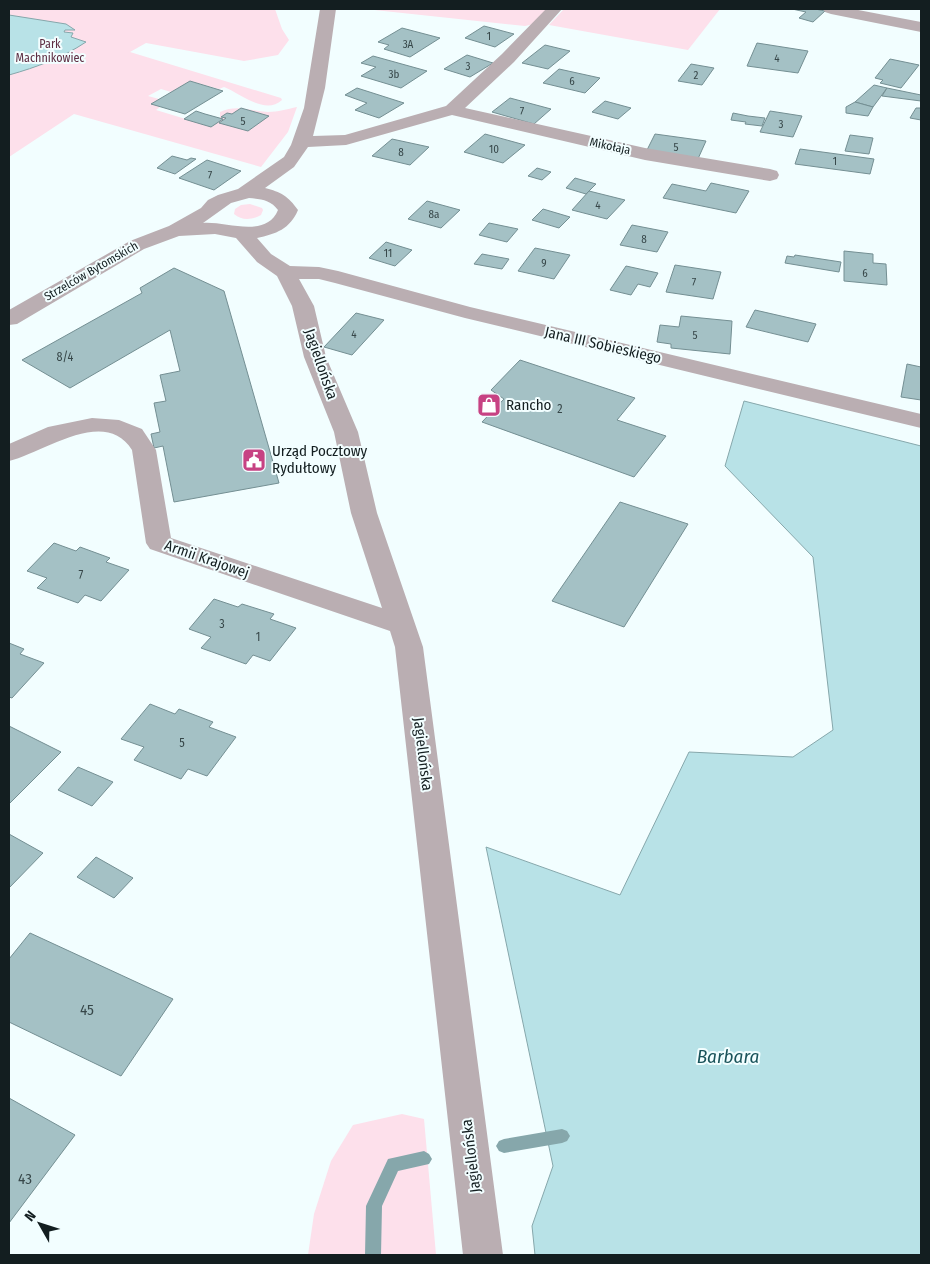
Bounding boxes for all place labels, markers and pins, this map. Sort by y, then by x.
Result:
shop icon: Rancho [476,392,502,418]
place label: Rancho [506,396,552,414]
place label: Urząd Pocztowy Rydułtowy [272,442,368,477]
public building icon: Urząd Pocztowy Rydułtowy [241,447,267,473]

